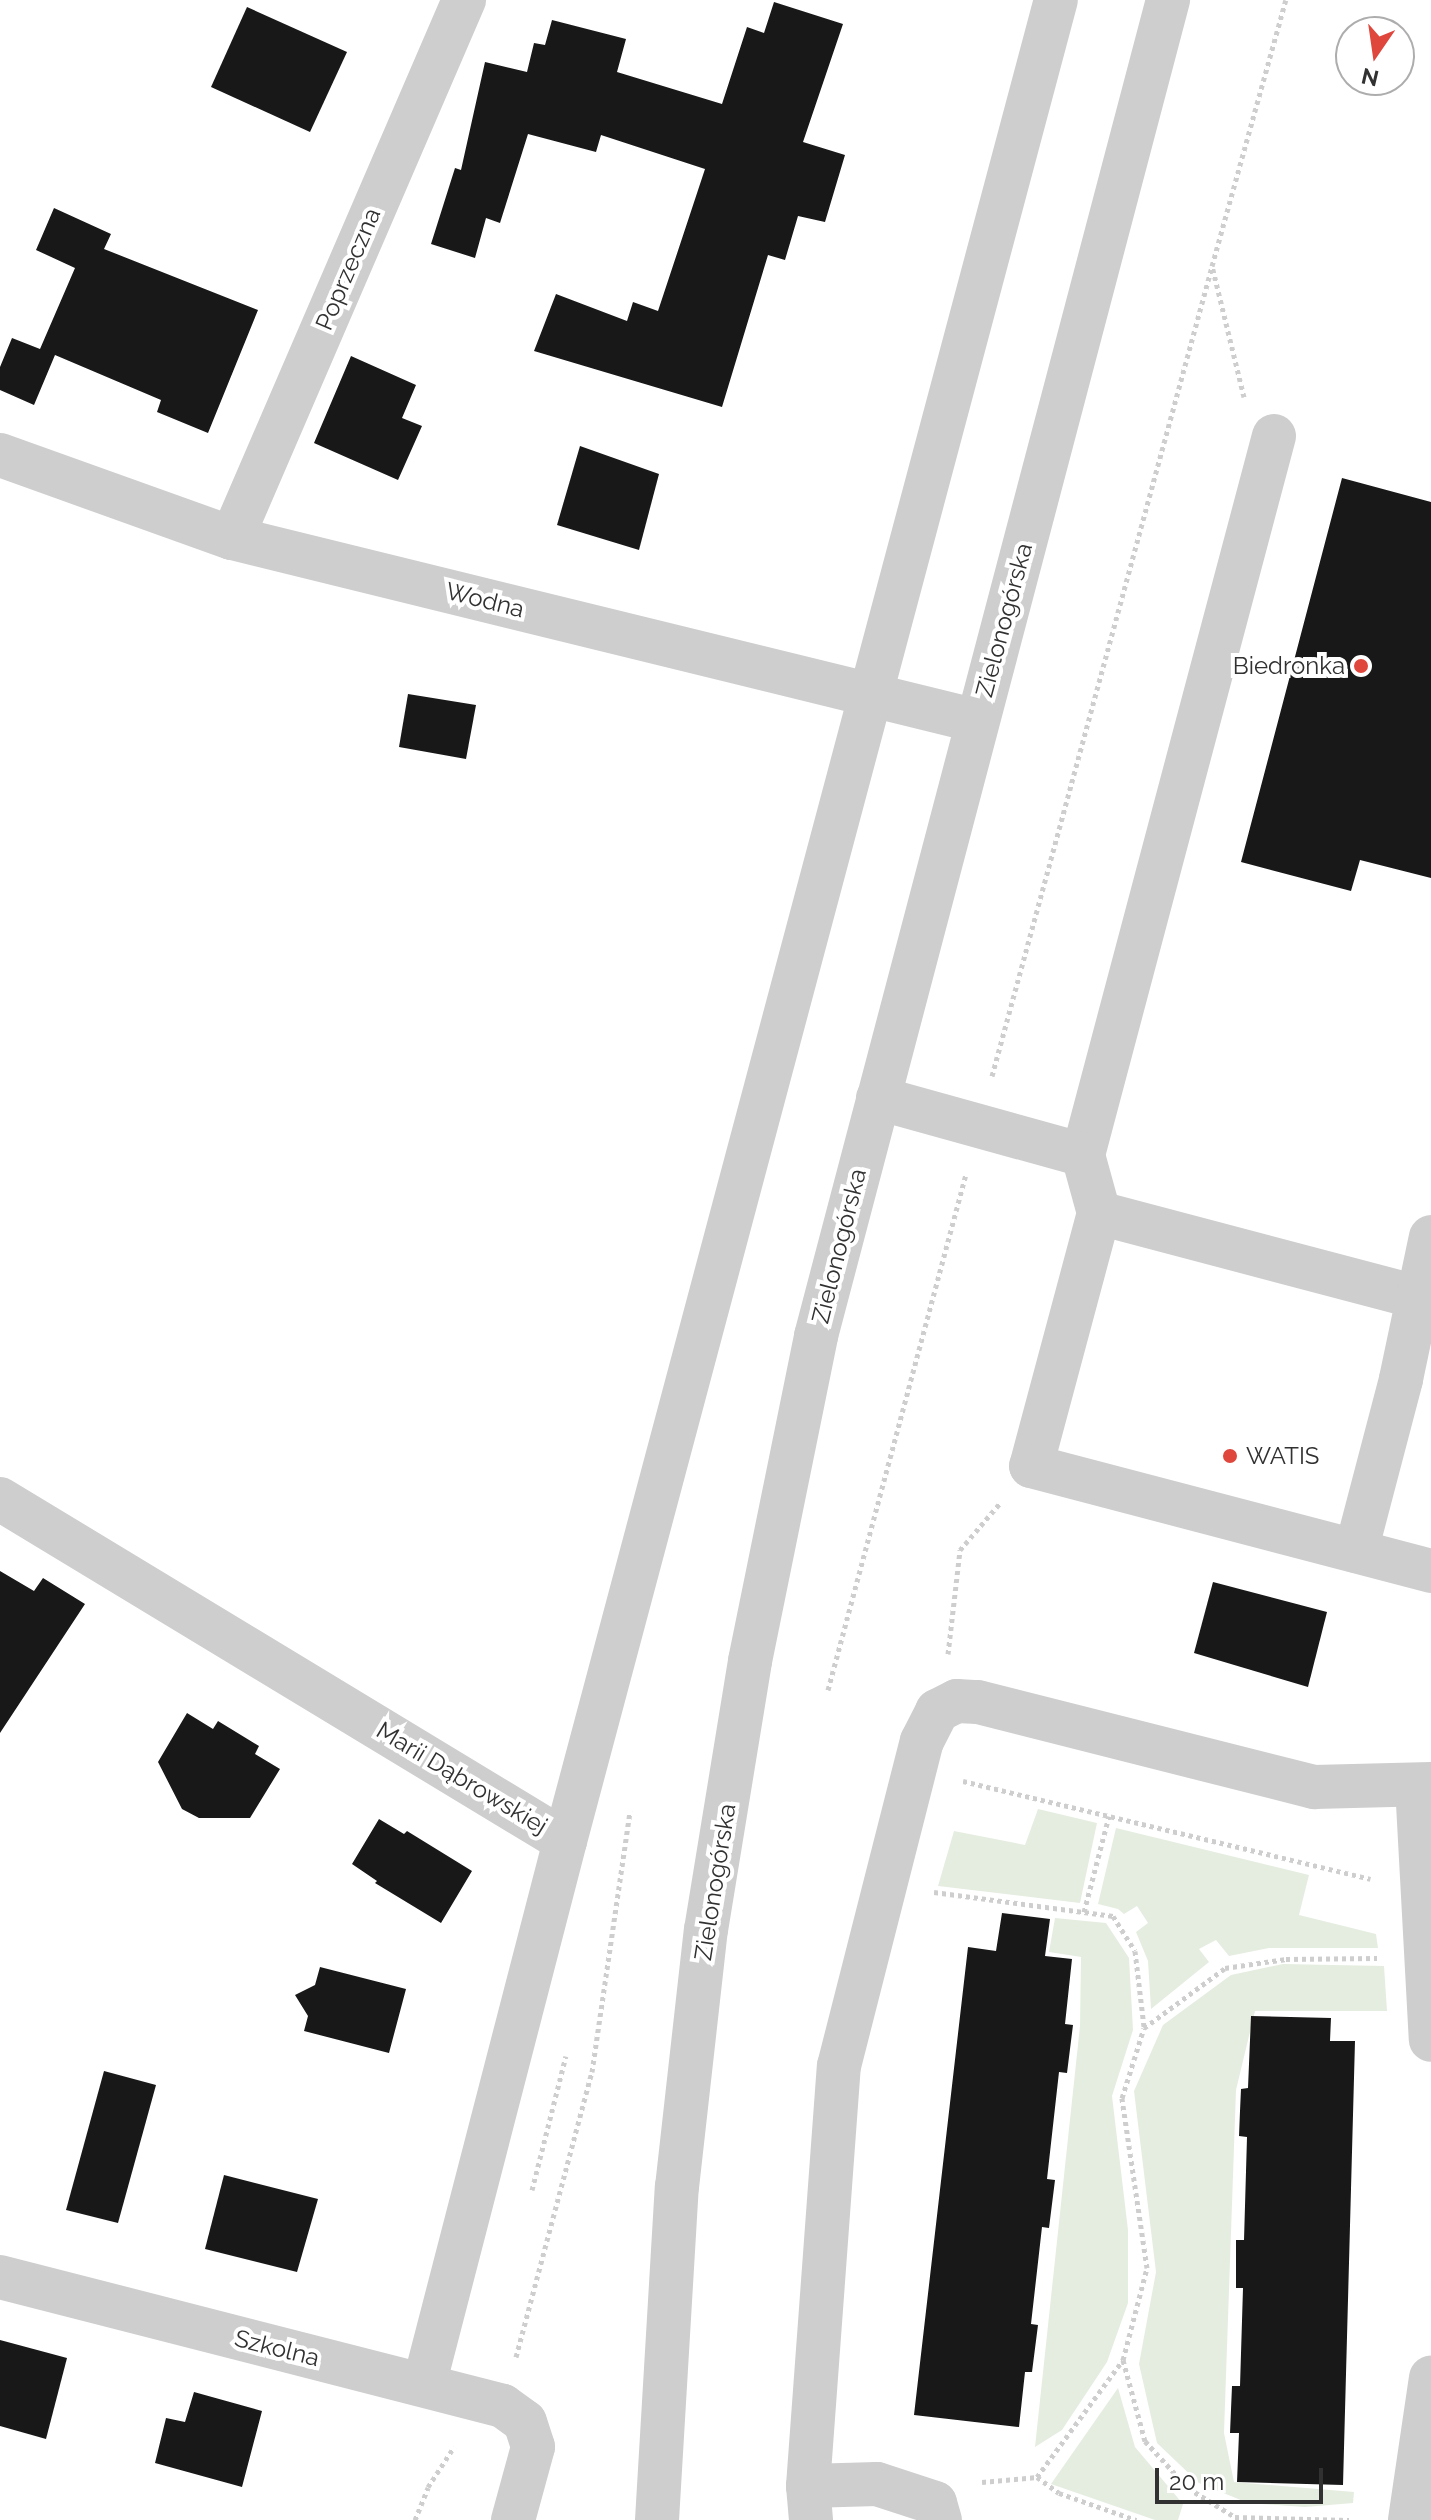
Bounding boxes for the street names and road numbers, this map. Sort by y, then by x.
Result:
street label: Poprzeczna [309,204,387,334]
street label: Zielonogórska [970,540,1038,700]
street label: Wodna [443,576,527,624]
street label: Zielonogórska [806,1166,872,1326]
street label: Marii Dąbrowskiej [371,1716,553,1840]
street label: Zielonogórska [688,1802,742,1962]
street label: Szkolna [232,2324,322,2372]

